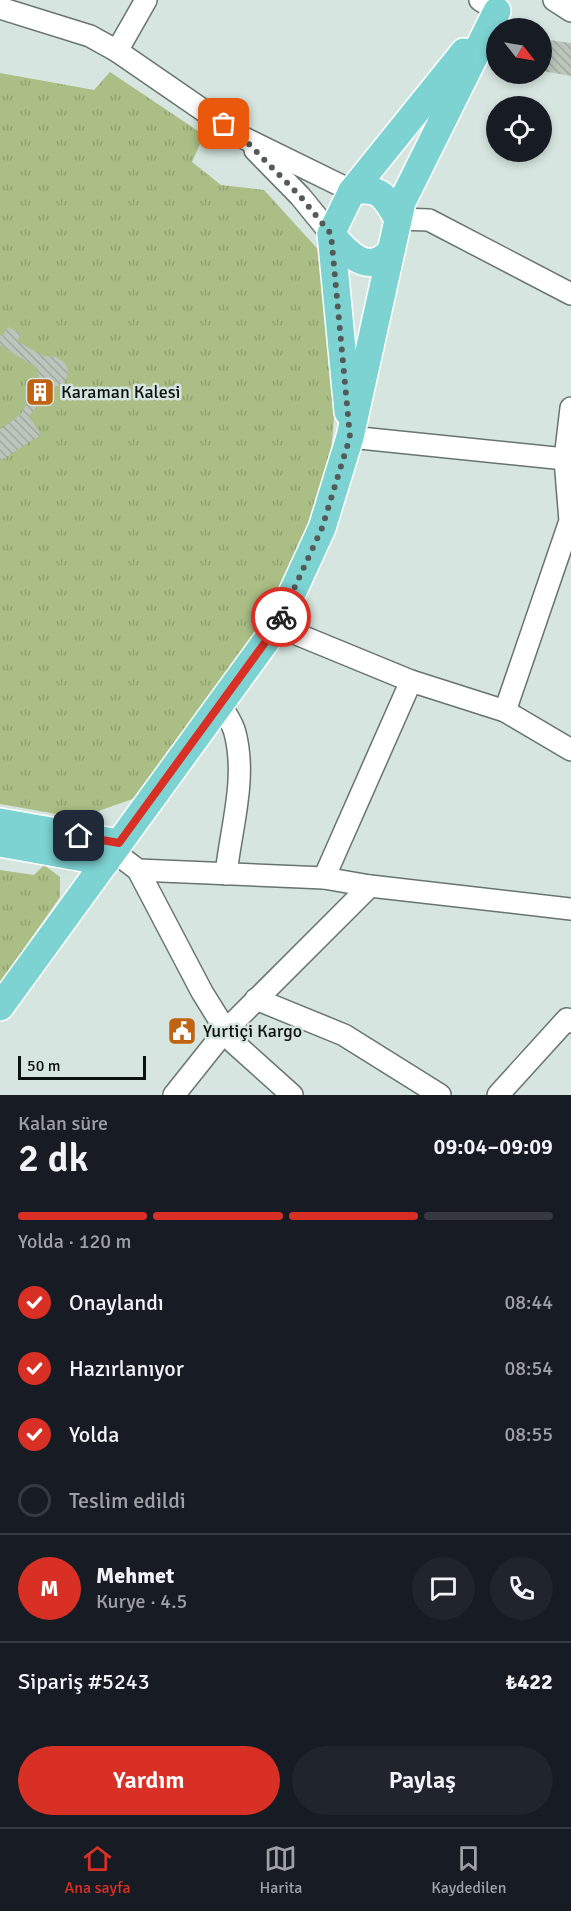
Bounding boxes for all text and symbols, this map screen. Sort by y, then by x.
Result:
north arrow [486,18,552,84]
map controls [486,18,552,162]
button: locate [486,96,552,162]
pin [198,98,249,149]
icon: bag [207,107,240,140]
building icon: Karaman Kalesi [24,376,56,408]
place label: Karaman Kalesi [61,381,180,403]
courier [251,587,311,647]
icon: bike [265,601,298,634]
pin [53,810,104,861]
icon: home [62,819,95,852]
public building icon: Yurtiçi Kargo [166,1015,198,1047]
place label: Yurtiçi Kargo [203,1020,302,1042]
scale bar [18,1053,146,1080]
text: 50 m [27,1056,61,1076]
text: Kalan süre [18,1111,108,1136]
text: 09:04–09:09 [434,1133,553,1160]
text: 2 dk [18,1134,88,1182]
text: Yolda · 120 m [18,1229,131,1254]
icon: check [18,1286,51,1319]
text: Onaylandı [69,1289,164,1316]
text: 08:44 [504,1290,553,1315]
icon: check [18,1352,51,1385]
text: Hazırlanıyor [69,1355,184,1382]
text: 08:54 [504,1356,553,1381]
icon: check [18,1418,51,1451]
text: Yolda [69,1421,119,1448]
text: 08:55 [504,1422,553,1447]
text: Teslim edildi [69,1487,186,1514]
button: chat [412,1557,475,1620]
button: phone [490,1557,553,1620]
text: Mehmet [96,1562,174,1589]
text: M [40,1575,59,1602]
text: Kurye · 4.5 [96,1589,187,1614]
text: Sipariş #5243 [18,1668,150,1695]
text: ₺422 [505,1668,553,1695]
button: Yardım [18,1746,280,1815]
button: Paylaş [292,1746,553,1815]
tab: Ana sayfa [64,1842,131,1898]
tab: Harita [259,1842,302,1898]
tab: Kaydedilen [431,1842,507,1898]

